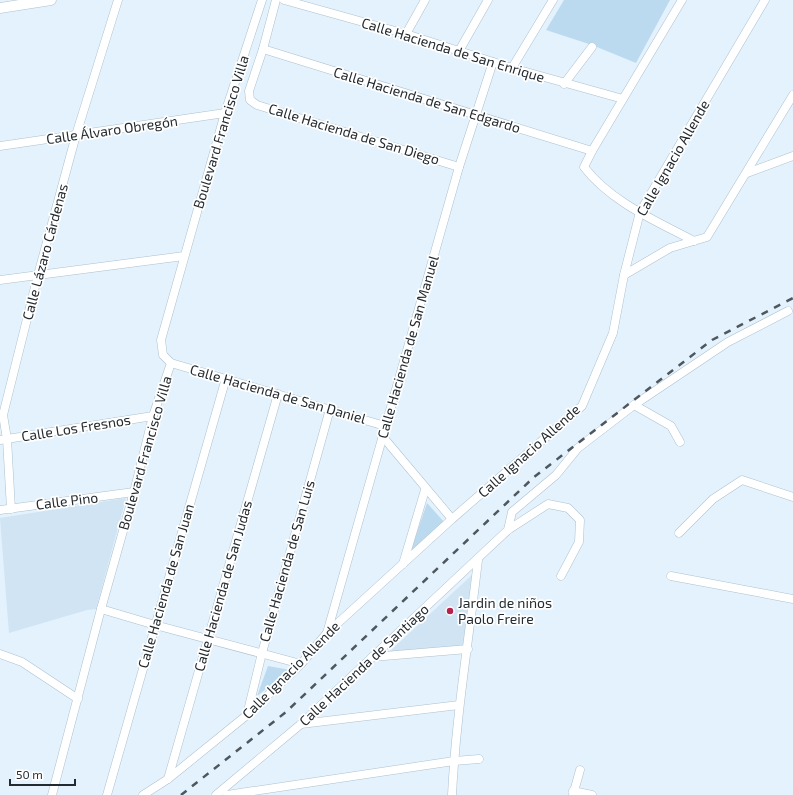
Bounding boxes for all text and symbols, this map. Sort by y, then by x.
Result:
street label: Calle Hacienda de San Enrique [360,14,547,85]
street label: Boulevard Francisco Villa [189,53,252,211]
street label: Calle Hacienda de San Edgardo [332,63,523,136]
street label: Calle Ignacio Allende [632,97,713,219]
street label: Calle Hacienda de San Diego [267,99,442,168]
street label: Calle Álvaro Obregón [45,112,179,147]
street label: Calle Lázaro Cárdenas [18,182,71,322]
street label: Calle Hacienda de San Manuel [373,253,442,440]
street label: Calle Hacienda de San Daniel [188,360,369,427]
street label: Boulevard Francisco Villa [114,374,175,532]
street label: Calle Ignacio Allende [474,400,583,501]
street label: Calle Los Fresnos [20,410,132,445]
street label: Calle Hacienda de San Luis [255,478,318,644]
street label: Calle Pino [35,488,99,513]
street label: Calle Hacienda de San Judas [190,498,255,673]
street label: Calle Hacienda de San Juan [134,502,197,670]
place label: Jardin de niños Paolo Freire [458,594,552,627]
street label: Calle Hacienda de Santiago [295,600,432,729]
marker: Jardin de niños Paolo Freire [445,606,455,616]
street label: Calle Ignacio Allende [238,617,343,722]
scale bar [10,761,75,787]
text: 50 m [16,767,43,781]

